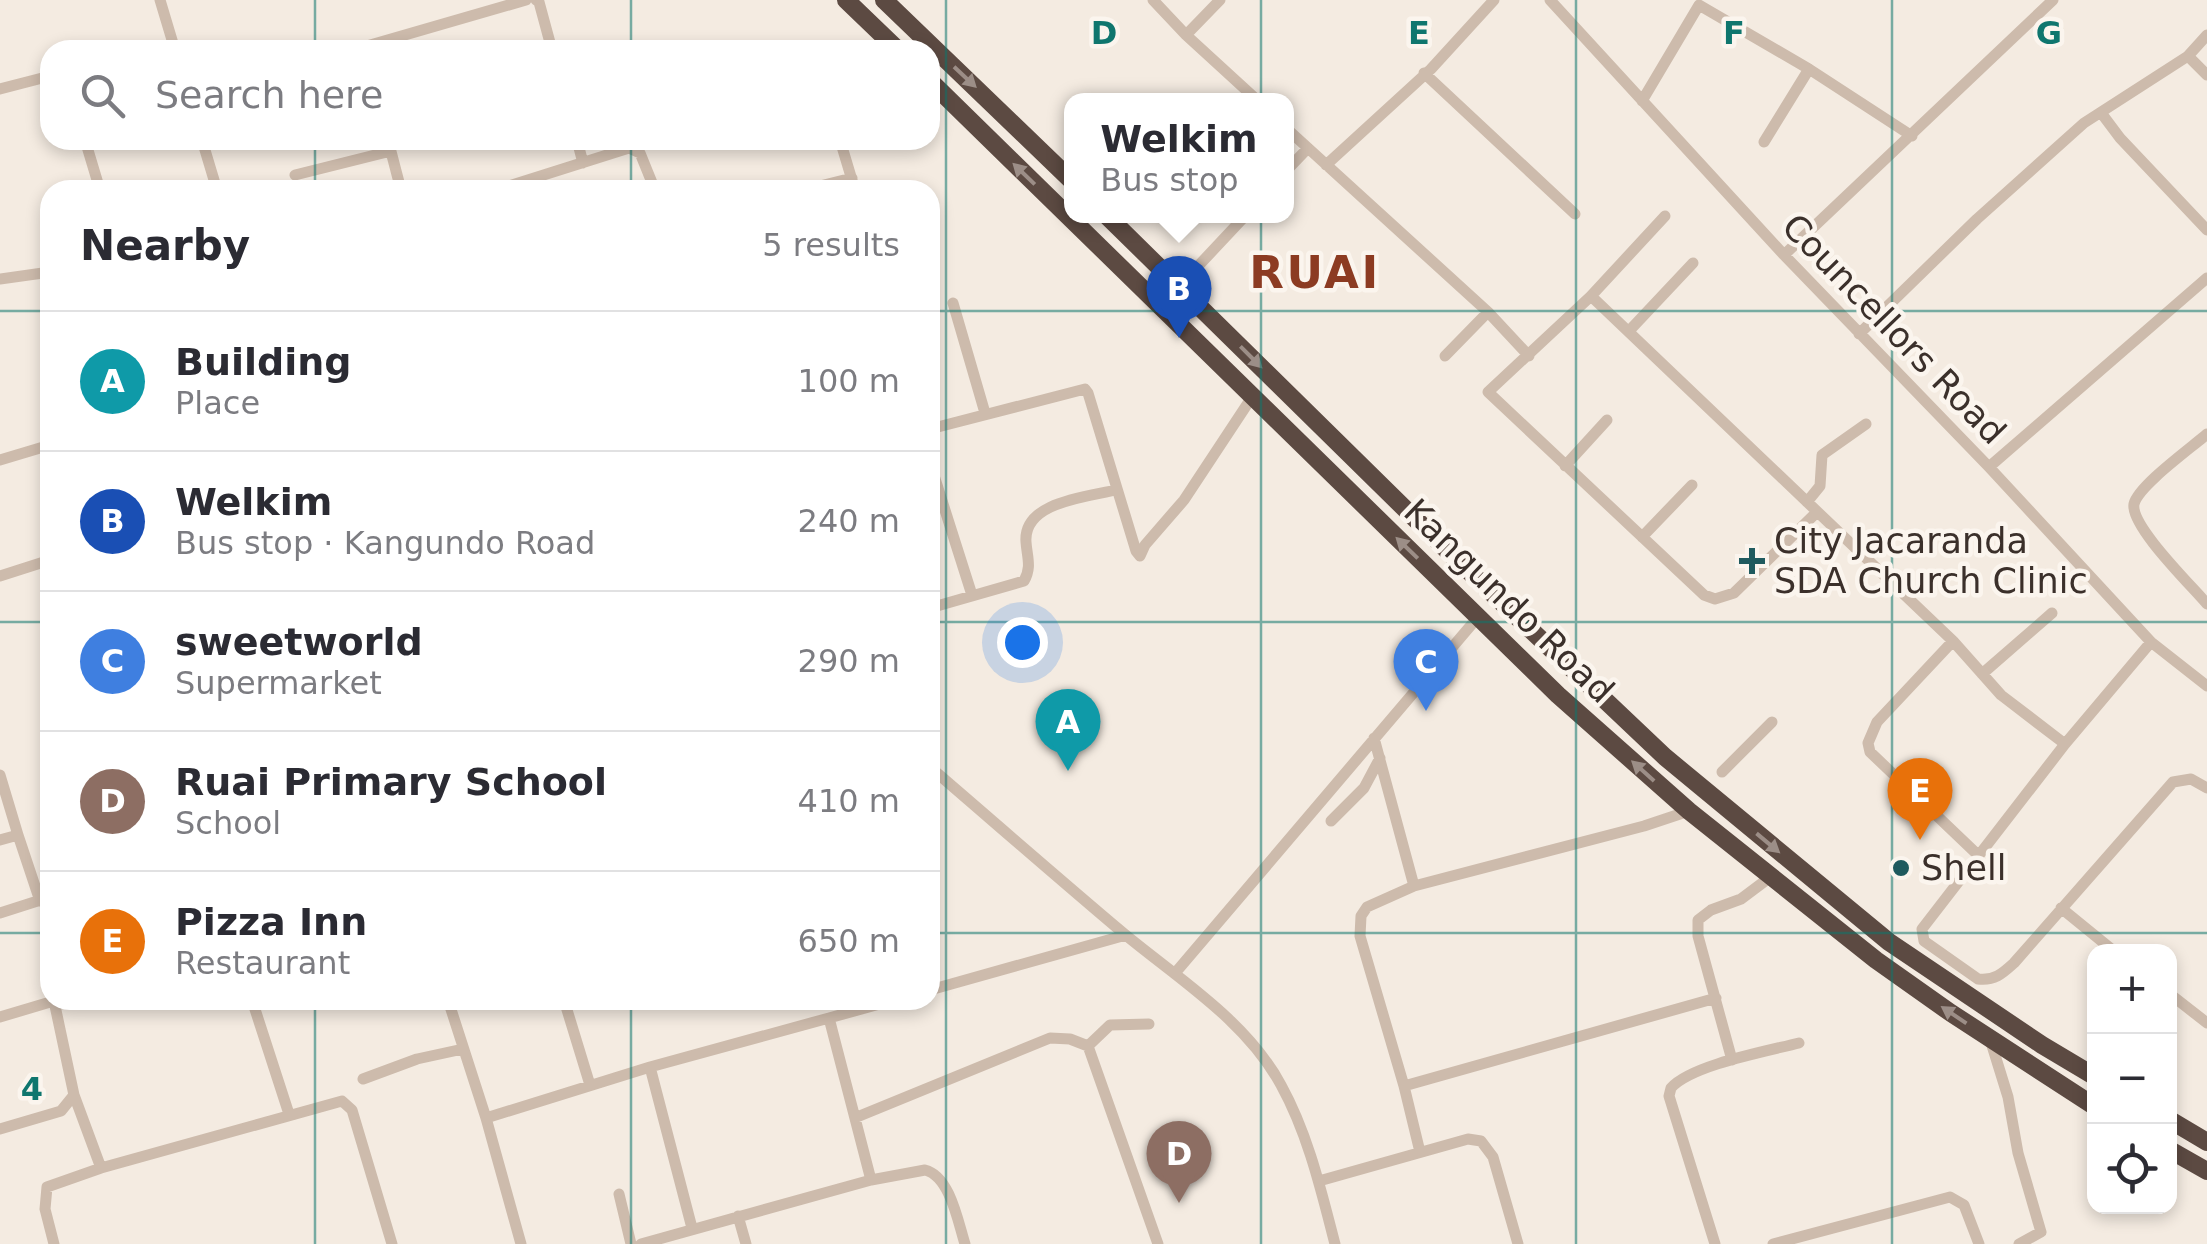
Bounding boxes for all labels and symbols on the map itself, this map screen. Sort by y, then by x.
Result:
text: D [1091,14,1117,52]
text: E [1408,14,1430,52]
text: F [1723,14,1745,52]
text: G [2036,14,2062,52]
one-way arrow [952,65,976,88]
one-way arrow [1013,163,1037,186]
street label: Councellors Road [1774,206,2014,452]
district label: RUAI [1249,246,1381,299]
pin: B [1146,255,1212,338]
one-way arrow [1239,344,1262,368]
street label: Kangundo Road [1396,491,1622,711]
place label: City Jacaranda SDA Church Clinic [1774,521,2088,601]
one-way arrow [1395,537,1419,560]
marker: City Jacaranda SDA Church Clinic [1739,548,1765,574]
your location [997,617,1048,668]
pin: C [1394,628,1458,711]
pin: A [1036,688,1100,771]
pin: E [1888,758,1952,840]
one-way arrow [1631,760,1655,783]
one-way arrow [1755,832,1780,853]
place label: Shell [1921,848,2006,888]
marker: Shell [1890,857,1912,879]
one-way arrow [1940,1006,1967,1025]
text: 4 [21,1070,43,1108]
pin: D [1146,1120,1212,1203]

